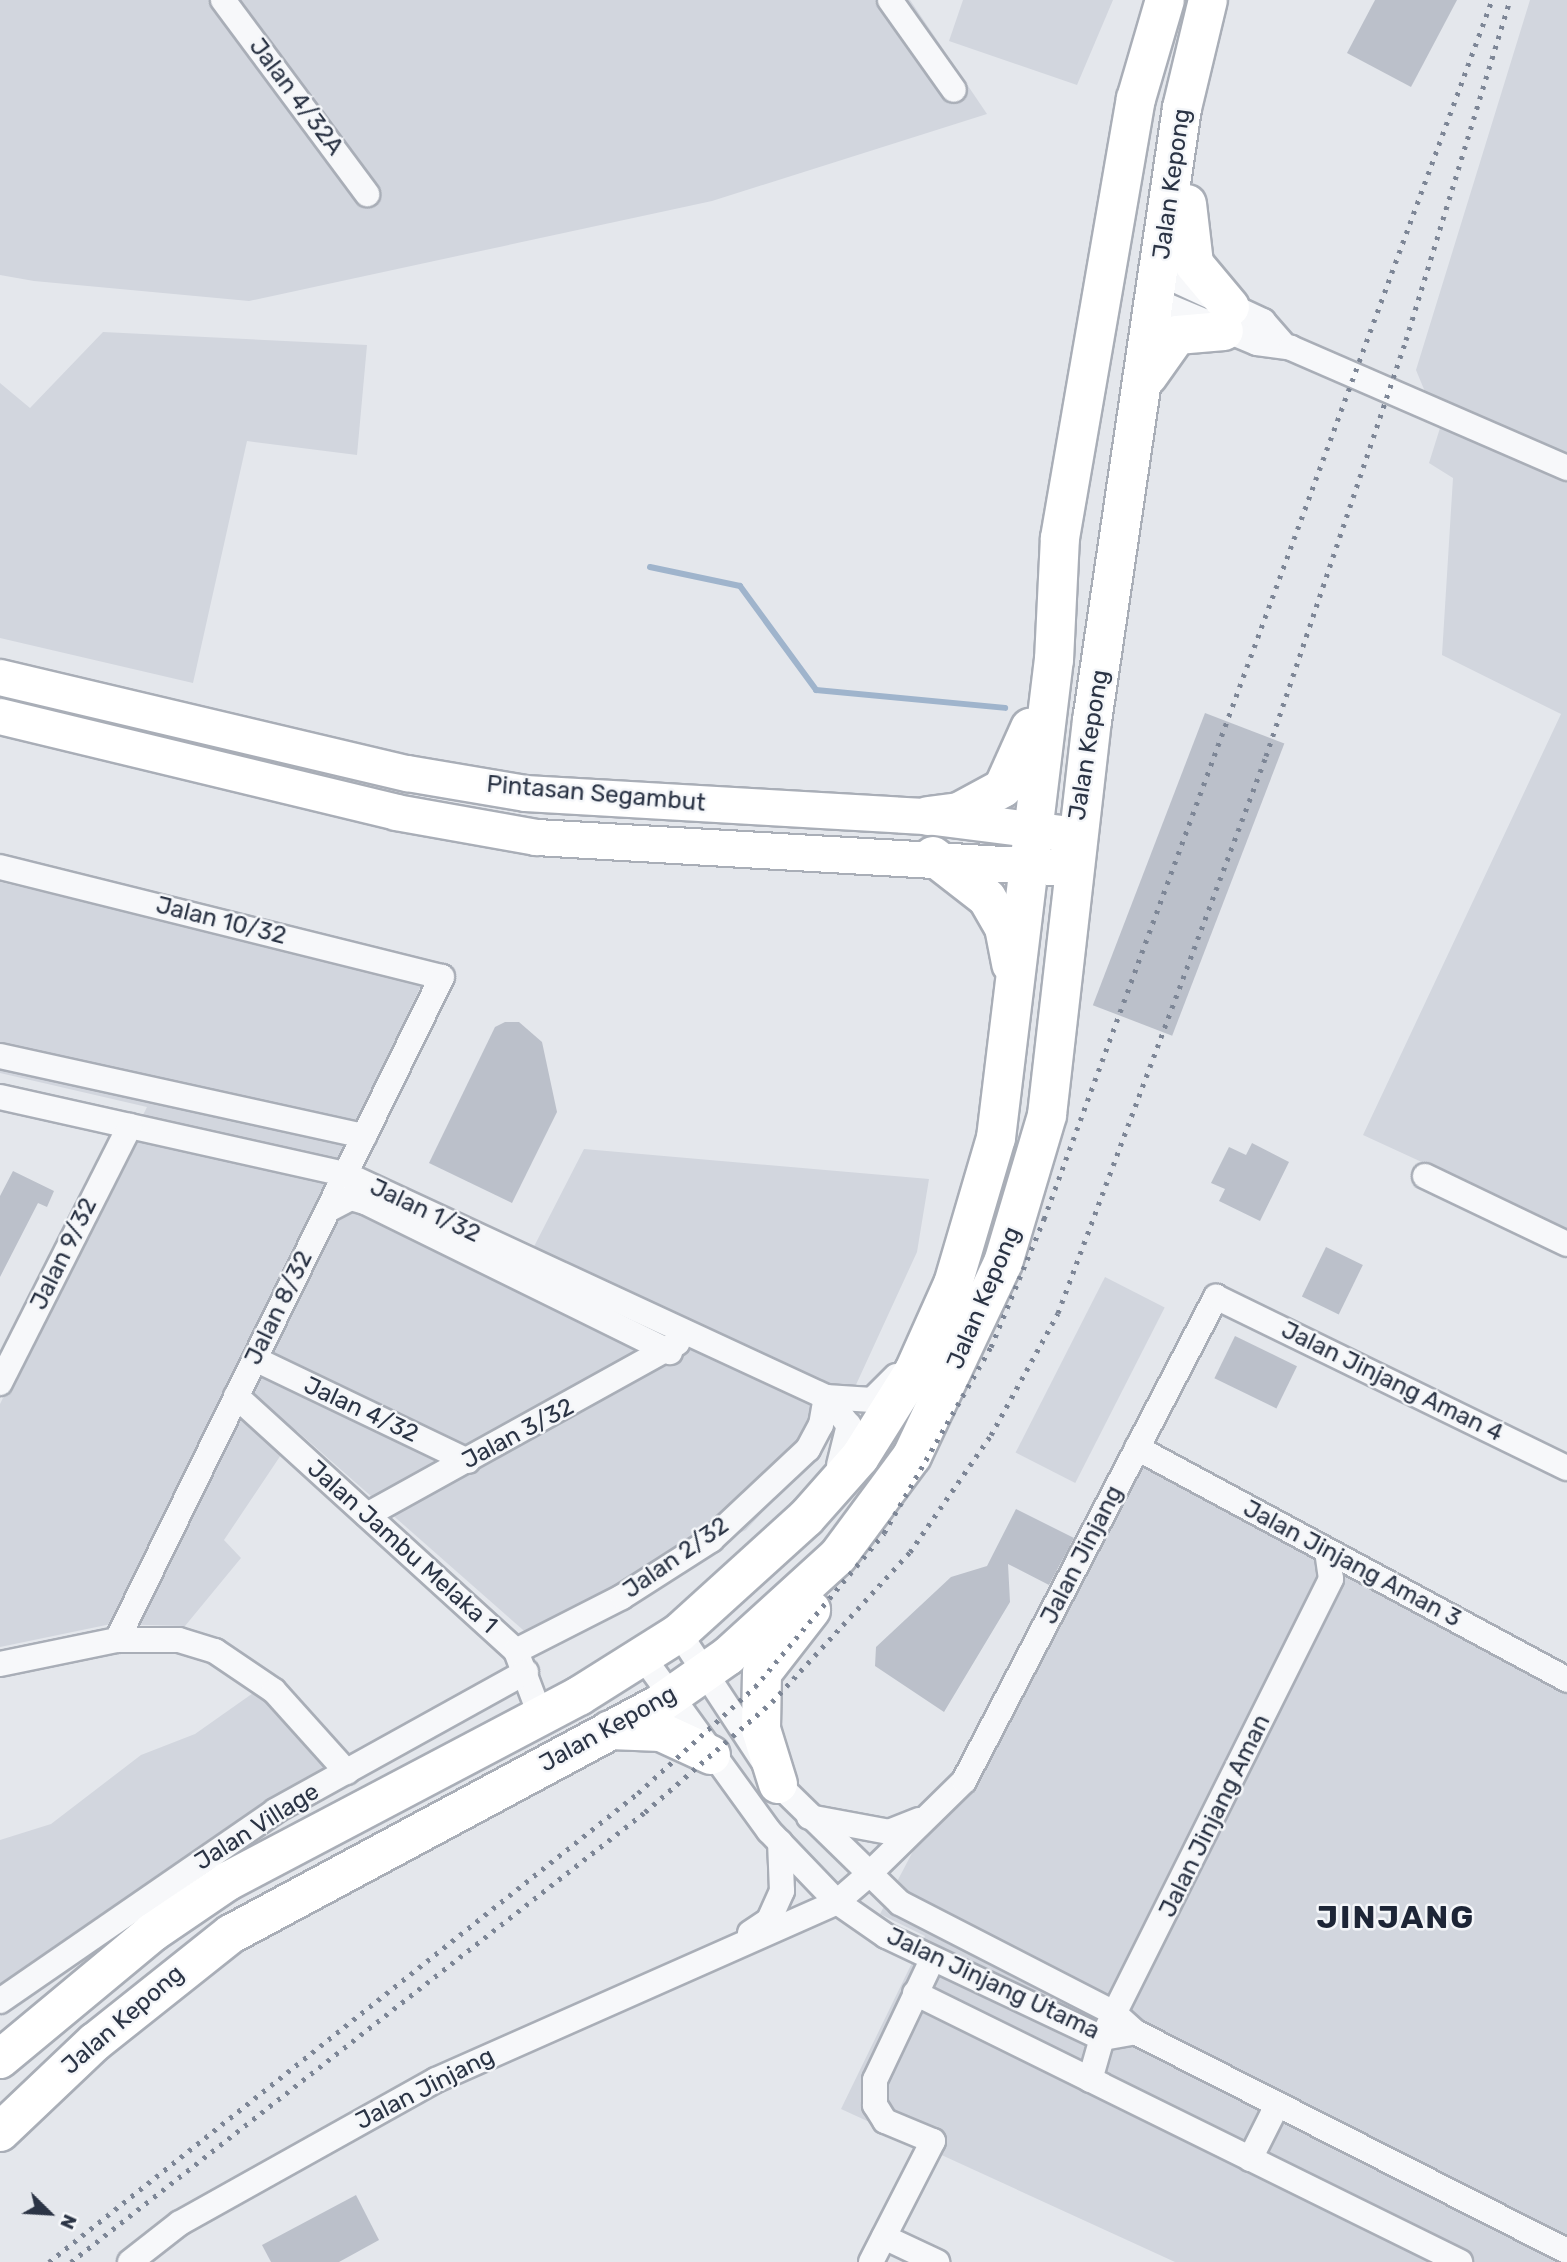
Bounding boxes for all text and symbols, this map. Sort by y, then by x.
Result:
street label: Jalan 4/32A [243,33,349,161]
street label: Jalan Kepong [1147,107,1197,261]
street label: Jalan Kepong [1063,668,1115,822]
street label: Pintasan Segambut [485,770,707,818]
street label: Jalan 10/32 [153,891,289,951]
street label: Jalan 1/32 [365,1173,485,1249]
street label: Jalan 9/32 [25,1193,103,1315]
street label: Jalan Kepong [941,1222,1027,1374]
street label: Jalan 8/32 [239,1246,319,1370]
street label: Jalan Jinjang Aman 4 [1276,1316,1508,1448]
street label: Jalan 4/32 [299,1371,423,1449]
street label: Jalan 3/32 [457,1393,579,1475]
street label: Jalan Jambu Melaka 1 [301,1454,503,1640]
street label: Jalan Jinjang [1035,1481,1129,1629]
street label: Jalan Jinjang Aman 3 [1238,1494,1466,1634]
street label: Jalan 2/32 [618,1511,734,1605]
street label: Jalan Kepong [535,1680,681,1778]
street label: Jalan Jinjang Aman [1153,1710,1277,1922]
street label: Jalan Village [189,1777,325,1877]
district label: JINJANG [1317,1898,1475,1936]
street label: Jalan Jinjang Utama [882,1922,1104,2046]
street label: Jalan Kepong [56,1959,190,2081]
street label: Jalan Jinjang [351,2042,499,2136]
north arrow [14,2178,84,2248]
text: N [55,2211,82,2233]

